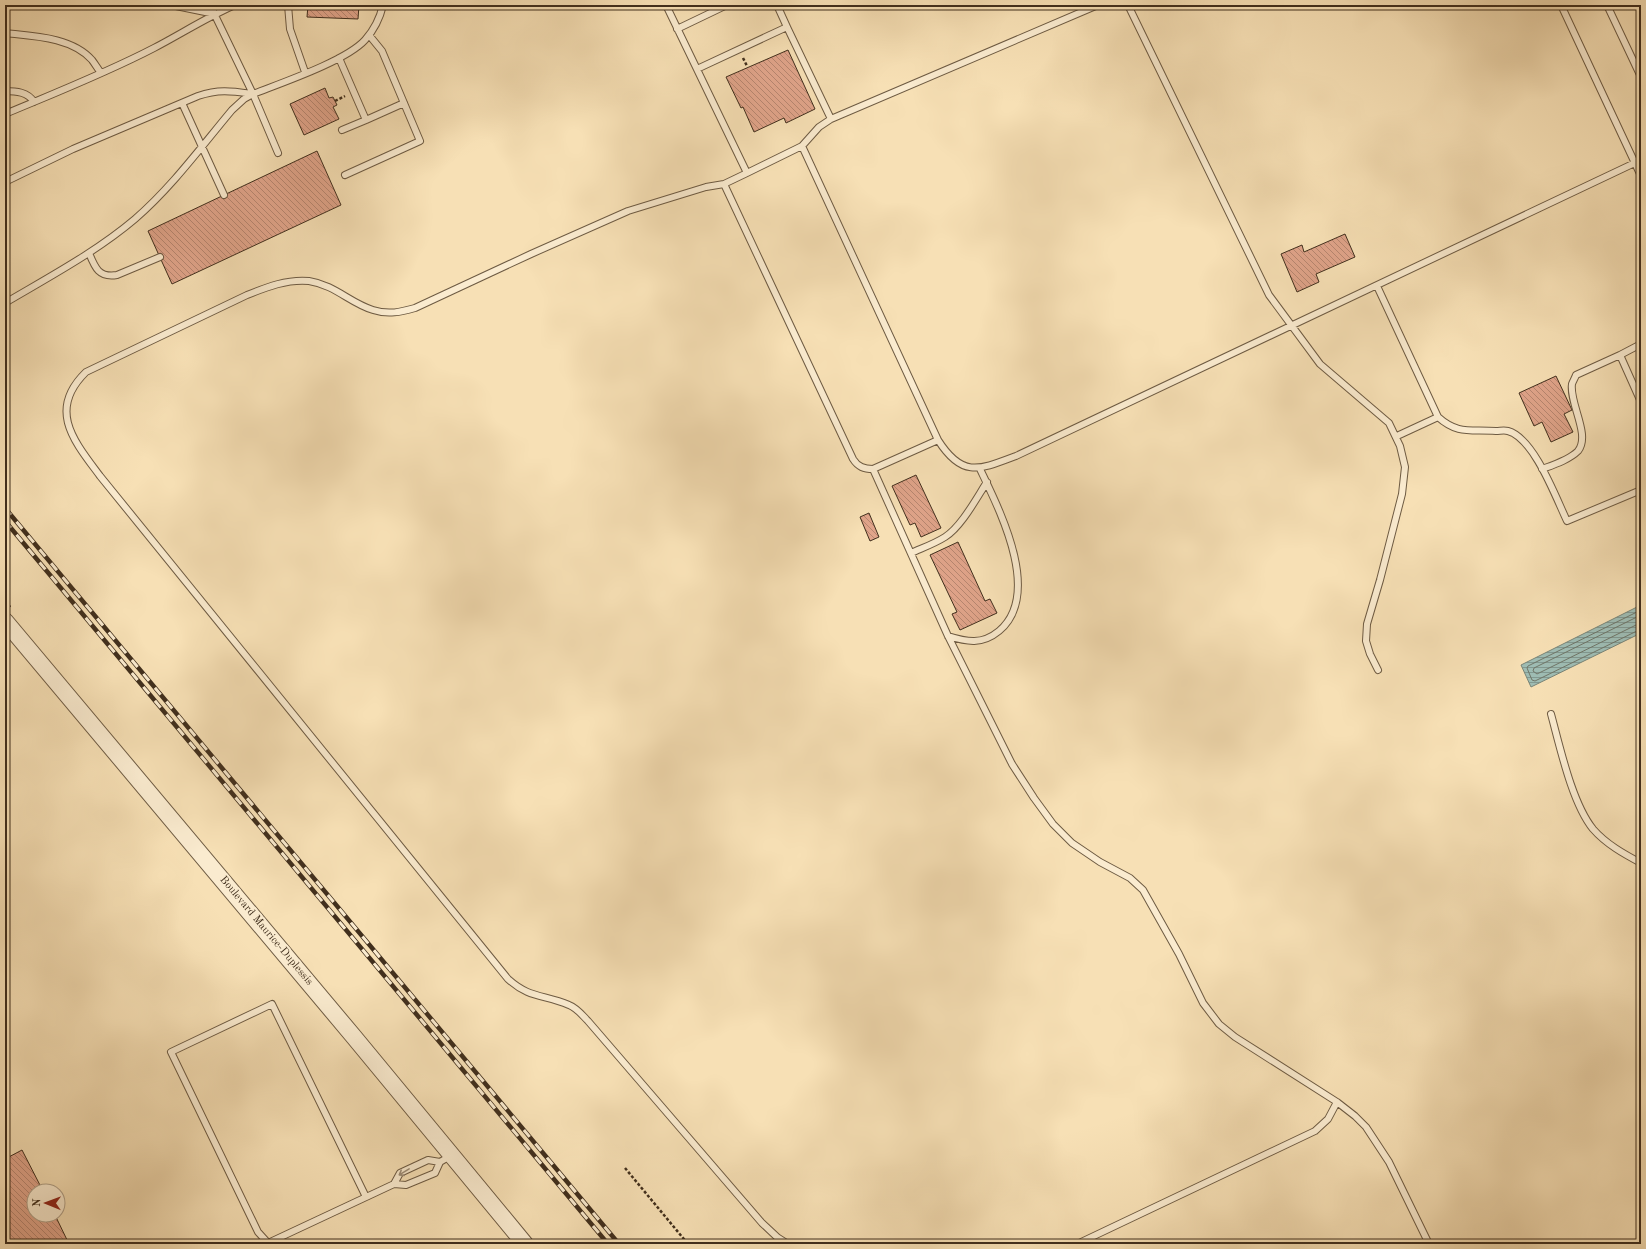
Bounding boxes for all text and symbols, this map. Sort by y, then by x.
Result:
street label: Boulevard Maurice-Duplessis [217,874,315,988]
one-way arrow [399,1168,410,1176]
north arrow [26,1183,66,1223]
text: N [32,1198,43,1207]

